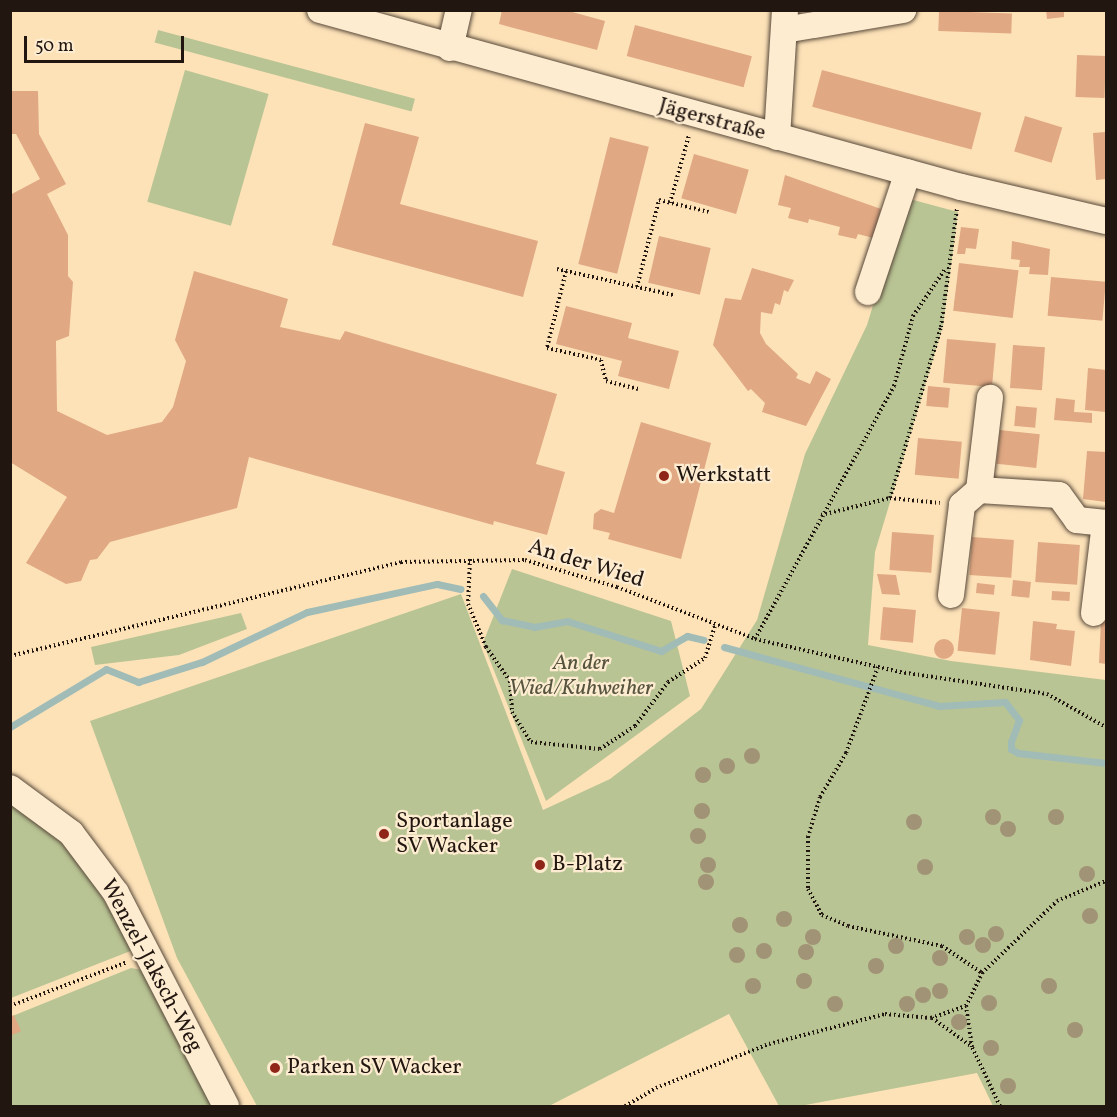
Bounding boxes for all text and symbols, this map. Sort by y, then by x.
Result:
scale bar [27,24,188,62]
text: 50 m [35,34,74,59]
street label: Jägerstraße [655,93,769,147]
place label: Werkstatt [676,463,771,489]
marker: Werkstatt [657,469,671,483]
street label: An der Wied [525,534,647,594]
park label: An der Wied/Kuhweiher [509,650,653,702]
place label: Sportanlage SV Wacker [396,808,513,860]
marker: Sportanlage SV Wacker [377,827,391,841]
place label: B-Platz [552,852,623,878]
marker: B-Platz [533,858,547,872]
street label: Wenzel-Jaksch-Weg [94,875,208,1057]
place label: Parken SV Wacker [287,1055,463,1081]
marker: Parken SV Wacker [268,1061,282,1075]

